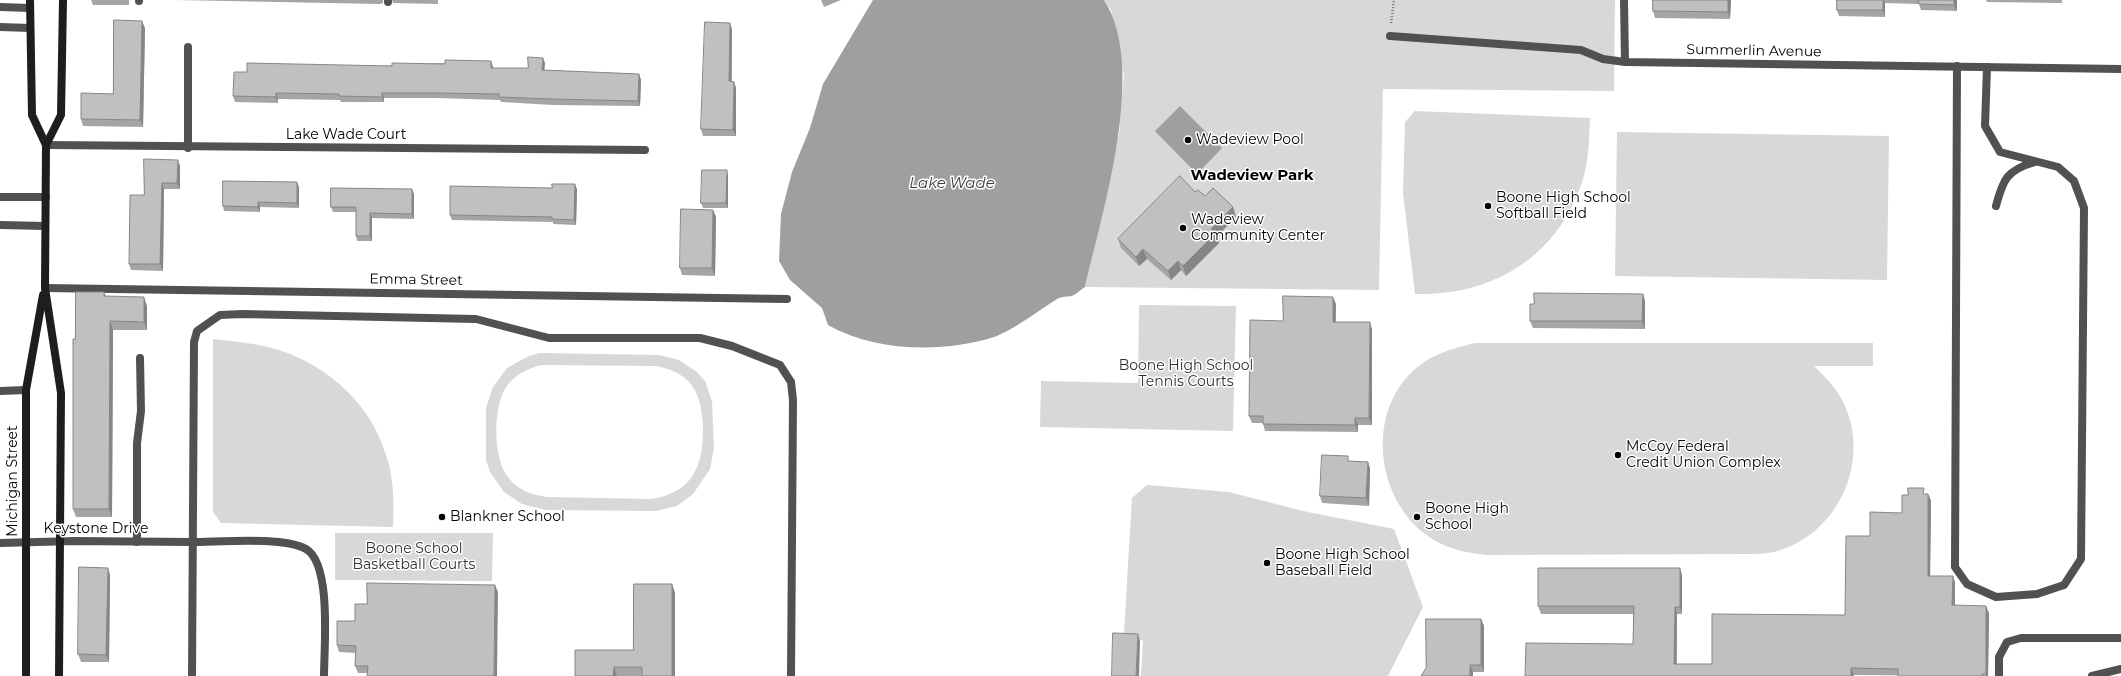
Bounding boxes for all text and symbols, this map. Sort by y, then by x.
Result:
street label: Summerlin Avenue [1686,41,1822,61]
street label: Lake Wade Court [286,127,406,143]
place label: Wadeview Pool [1196,132,1304,148]
marker: Wadeview Pool [1183,135,1193,145]
district label: Wadeview Park [1191,167,1313,185]
water label: Lake Wade [909,175,995,193]
place label: Boone High School Softball Field [1496,190,1631,222]
marker: Boone High School Softball Field [1483,201,1493,211]
place label: Wadeview Community Center [1191,212,1325,244]
marker: Wadeview Community Center [1178,223,1188,233]
street label: Emma Street [369,271,463,289]
park label: Boone High School Tennis Courts [1119,358,1253,390]
street label: Michigan Street [5,425,21,537]
place label: McCoy Federal Credit Union Complex [1626,439,1781,472]
marker: McCoy Federal Credit Union Complex [1613,450,1623,460]
place label: Boone High School [1425,501,1509,534]
place label: Blankner School [450,509,565,525]
marker: Blankner School [437,512,447,522]
marker: Boone High School [1412,512,1422,522]
street label: Keystone Drive [44,521,148,537]
park label: Boone School Basketball Courts [353,541,475,574]
place label: Boone High School Baseball Field [1275,547,1410,580]
marker: Boone High School Baseball Field [1262,558,1272,568]

